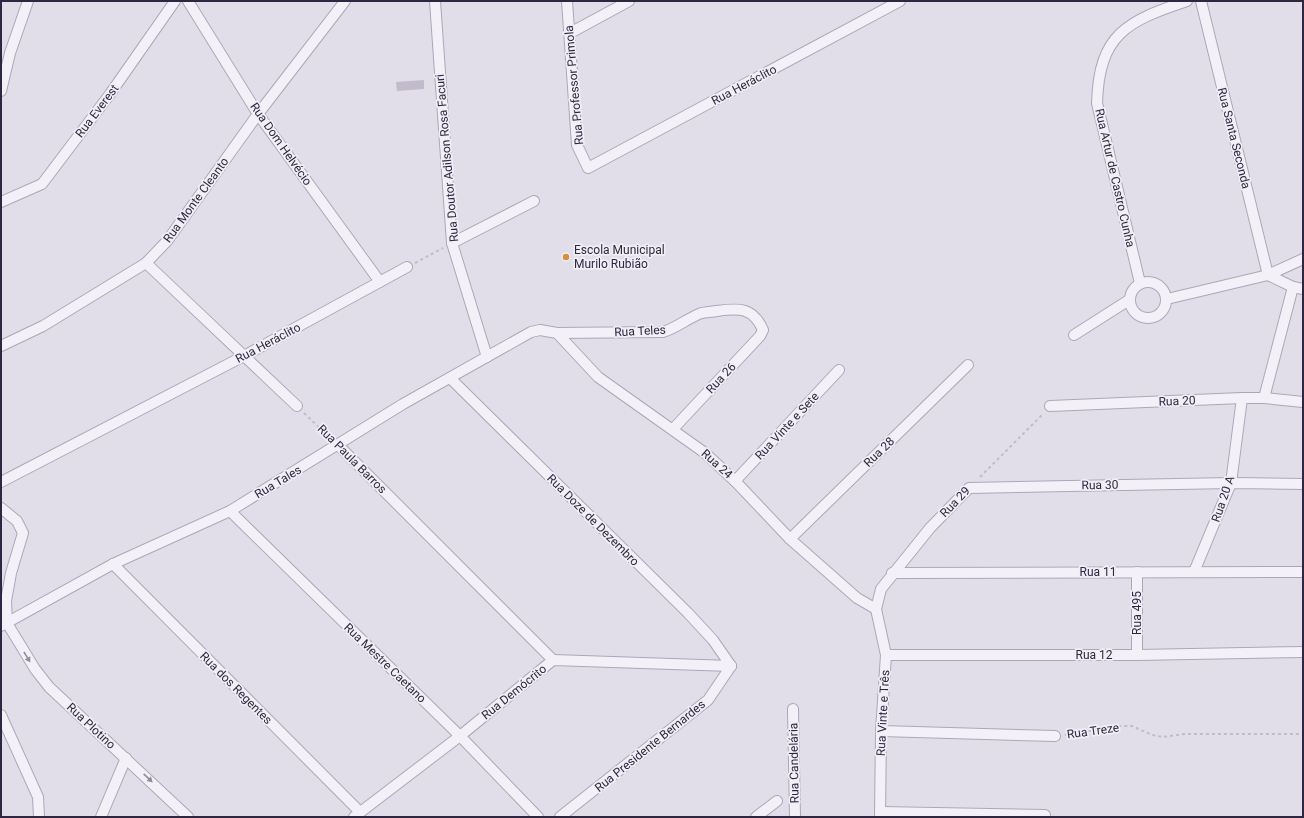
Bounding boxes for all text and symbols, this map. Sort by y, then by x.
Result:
street label: Rua Professor Primola [562,25,586,145]
street label: Rua Heráclito [709,62,779,108]
street label: Rua Doutor Adilson Rosa Facuri [433,73,461,242]
street label: Rua Everest [73,82,122,140]
street label: Rua Santa Seconda [1215,86,1253,190]
street label: Rua Dom Helvécio [247,100,315,188]
street label: Rua Artur de Castro Cunha [1092,107,1138,249]
street label: Rua Monte Cleanto [160,155,232,245]
place label: Escola Municipal Murilo Rubião [574,243,665,271]
marker: Escola Municipal Murilo Rubião [561,252,571,262]
street label: Rua Heráclito [233,320,303,366]
street label: Rua Teles [614,323,666,339]
street label: Rua 26 [703,360,739,396]
street label: Rua Vinte e Sete [752,389,822,463]
street label: Rua 20 [1158,393,1196,409]
street label: Rua Paula Barros [315,422,389,496]
street label: Rua 28 [861,434,897,470]
street label: Rua 24 [699,446,736,482]
street label: Rua Tales [252,463,304,501]
street label: Rua Doze de Dezembro [544,471,642,569]
street label: Rua 20 A [1209,474,1237,524]
street label: Rua 30 [1081,478,1119,492]
street label: Rua 29 [937,484,973,520]
street label: Rua 11 [1079,565,1117,579]
street label: Rua 495 [1130,591,1144,635]
street label: Rua Mestre Caetano [341,620,429,706]
street label: Rua 12 [1075,648,1113,662]
street label: Rua dos Regentes [197,649,275,727]
one-way arrow [23,652,31,662]
street label: Rua Demócrito [479,662,549,722]
street label: Rua Vinte e Três [874,670,892,756]
street label: Rua Presidente Bernardes [592,697,708,795]
street label: Rua Plotino [64,700,118,752]
street label: Rua Treze [1066,720,1120,742]
street label: Rua Candelária [786,723,802,803]
one-way arrow [143,774,153,783]

